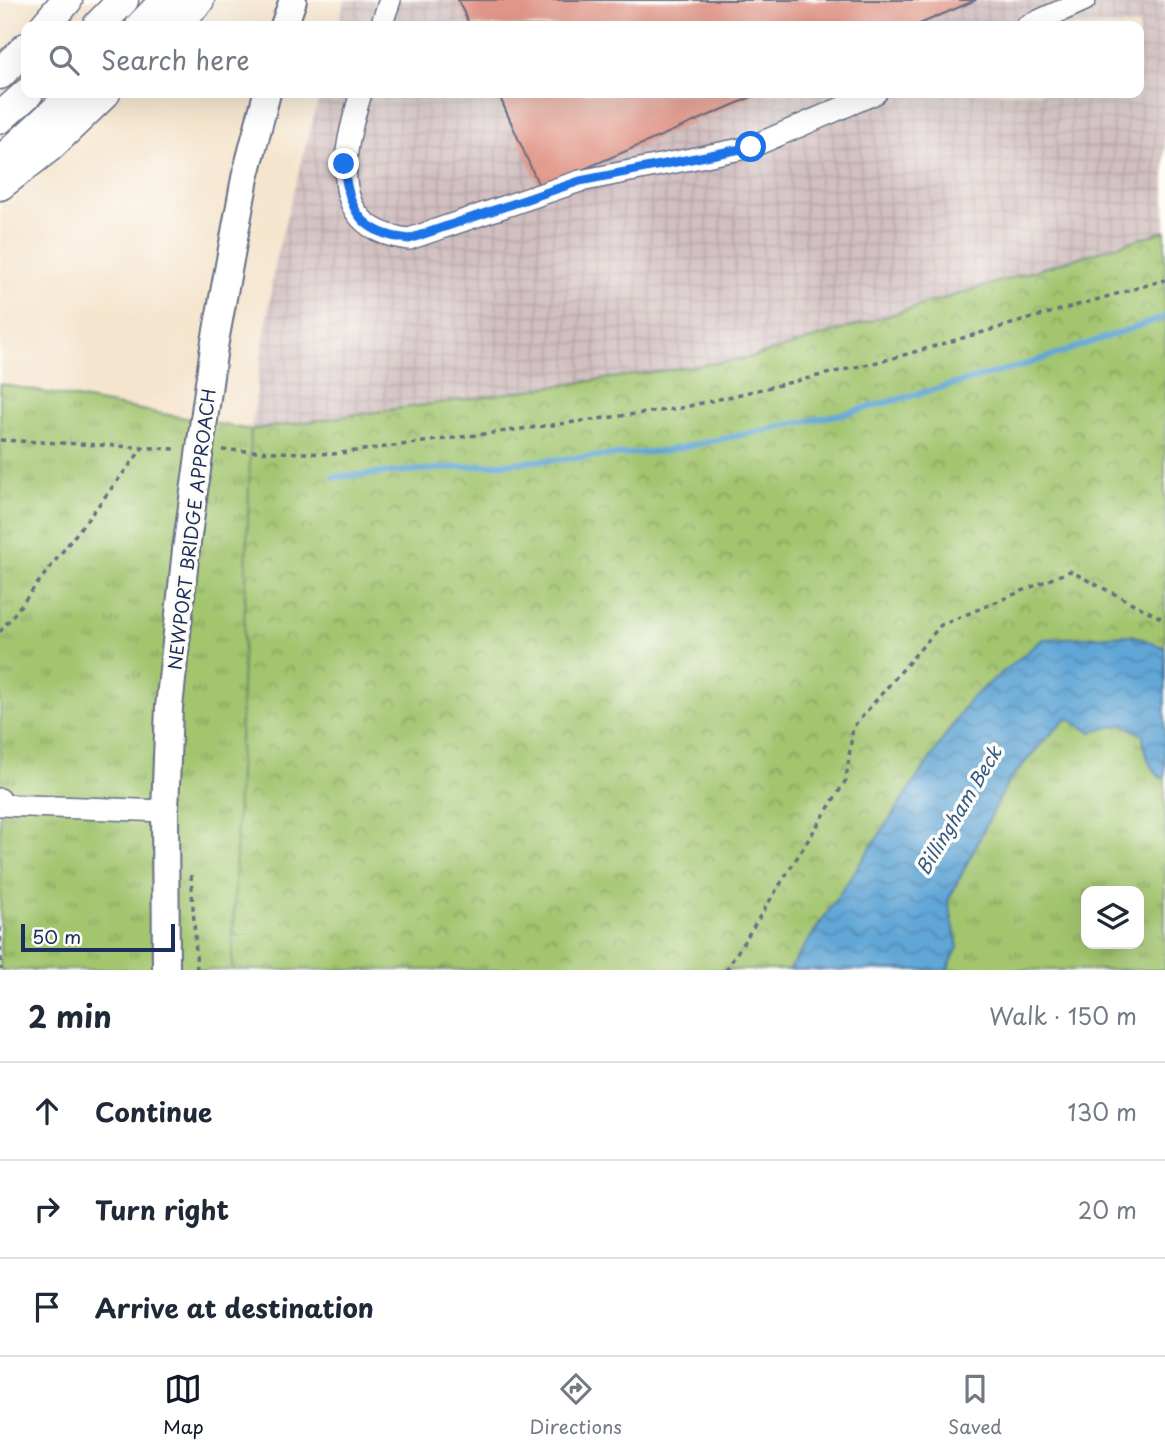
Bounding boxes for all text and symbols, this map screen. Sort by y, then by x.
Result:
search box [21,21,1144,98]
text: Search here [101,40,250,79]
icon: search [45,41,83,79]
route start [735,131,766,162]
route end [328,148,359,179]
street label: NEWPORT BRIDGE APPROACH [160,387,222,671]
water label: Billingham Beck [908,739,1008,880]
map controls [1081,886,1144,949]
button: layers [1081,886,1144,949]
scale bar [21,921,175,953]
text: 50 m [32,922,81,950]
text: 2 min [28,993,112,1038]
text: Walk · 150 m [989,998,1137,1033]
icon: ahead [28,1092,66,1130]
text: Continue [95,1092,212,1131]
text: 130 m [1067,1094,1137,1129]
icon: right [28,1190,66,1228]
text: Turn right [95,1190,229,1229]
text: 20 m [1078,1192,1137,1227]
icon: arrive [28,1288,66,1326]
text: Arrive at destination [95,1288,374,1327]
tab: Map [163,1370,204,1440]
tab: Directions [530,1370,622,1440]
tab: Saved [948,1370,1002,1440]

